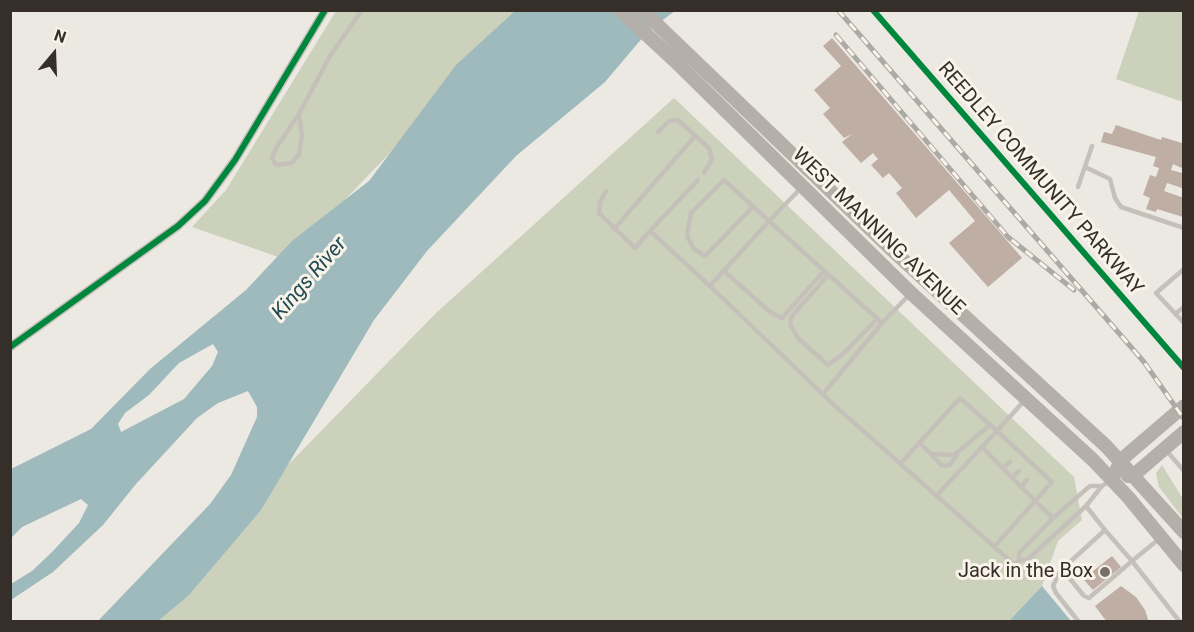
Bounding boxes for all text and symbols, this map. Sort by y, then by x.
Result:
north arrow [24,24,84,84]
text: N [52,26,68,47]
street label: REEDLEY COMMUNITY PARKWAY [932,58,1148,300]
street label: WEST MANNING AVENUE [787,143,969,321]
water label: Kings River [267,233,353,325]
place label: Jack in the Box [958,560,1093,584]
marker: Jack in the Box [1098,565,1112,579]

